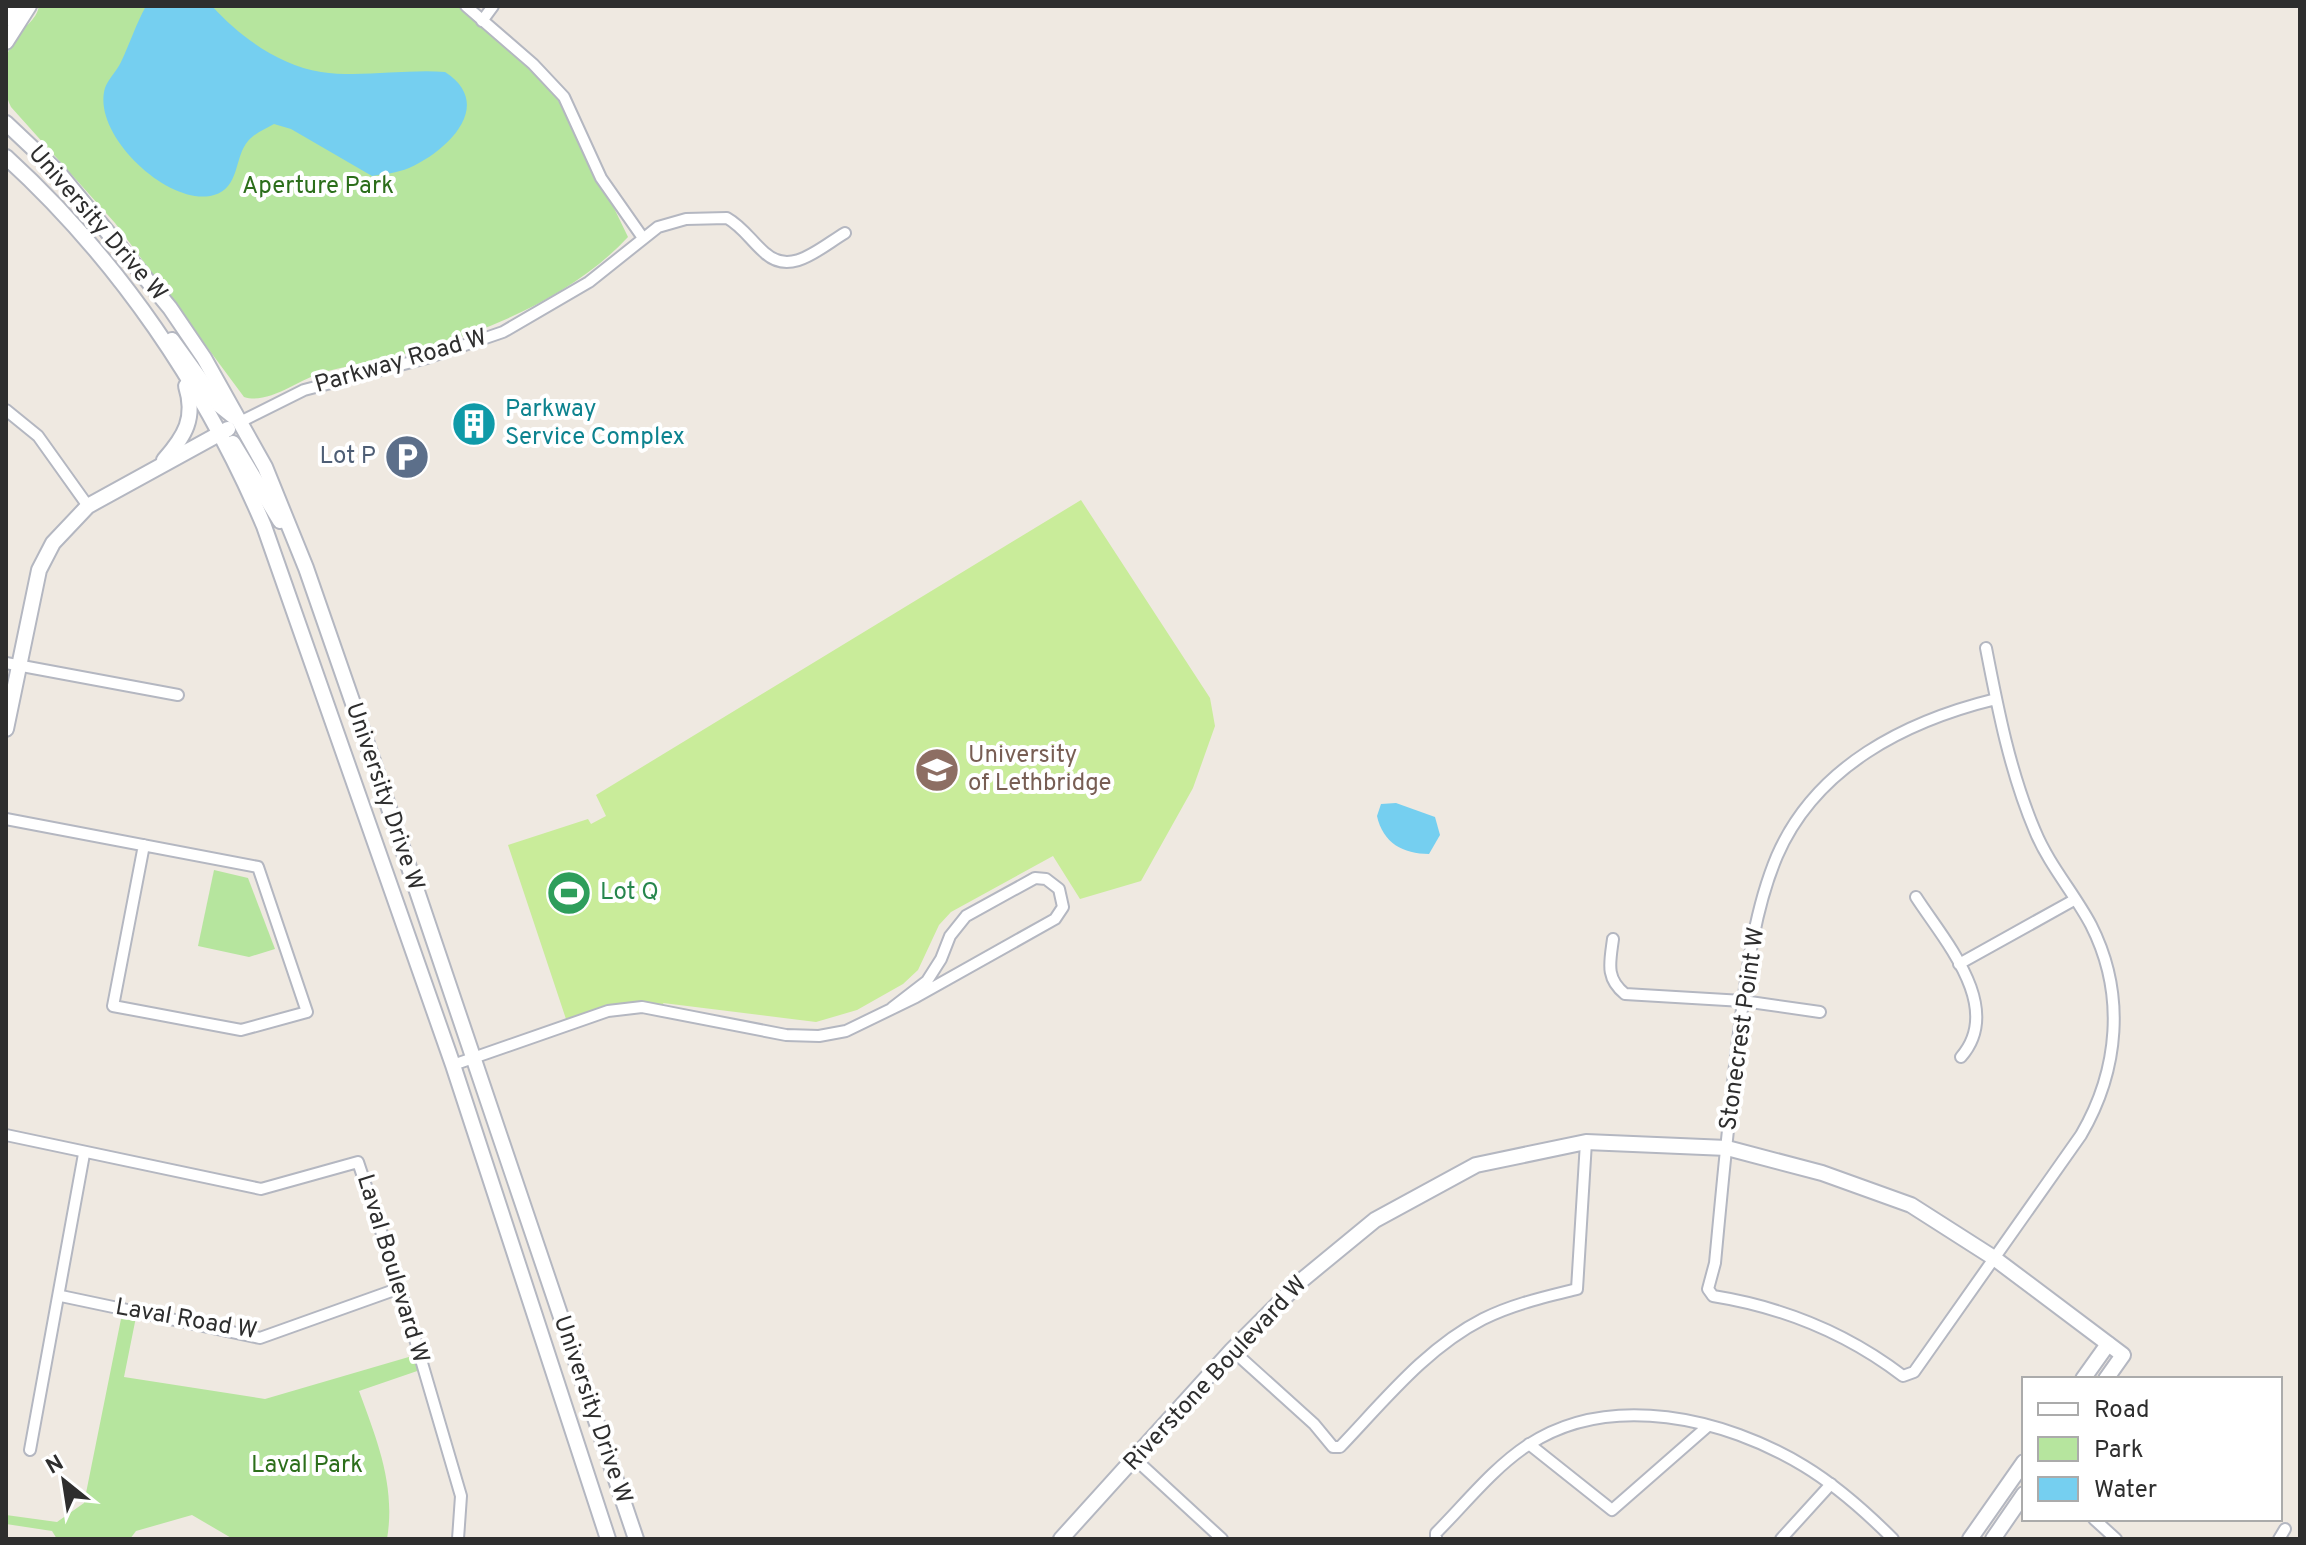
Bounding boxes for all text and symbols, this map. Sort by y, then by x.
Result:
street label: University Drive W [21,140,173,308]
park label: Aperture Park [242,172,394,202]
street label: Parkway Road W [311,323,491,401]
place label: Parkway Service Complex [505,395,685,453]
building icon: Parkway Service Complex [450,400,498,448]
parking icon: Lot P [383,433,431,481]
place label: Lot P [320,442,376,472]
street label: University Drive W [338,699,430,895]
place label: University of Lethbridge [968,741,1111,799]
school or university icon: University of Lethbridge [913,746,961,794]
sports icon: Lot Q [545,869,593,917]
place label: Lot Q [600,878,659,908]
street label: Stonecrest Point W [1714,925,1772,1133]
street label: Laval Boulevard W [349,1171,435,1367]
street label: Riverstone Boulevard W [1118,1270,1314,1478]
street label: Laval Road W [113,1293,259,1347]
street label: University Drive W [546,1312,638,1508]
legend [2022,1377,2282,1521]
text: Road [2094,1396,2150,1426]
text: Park [2094,1436,2144,1466]
north arrow [24,1441,104,1521]
text: N [42,1450,69,1481]
park label: Laval Park [251,1451,363,1481]
text: Water [2094,1476,2157,1506]

